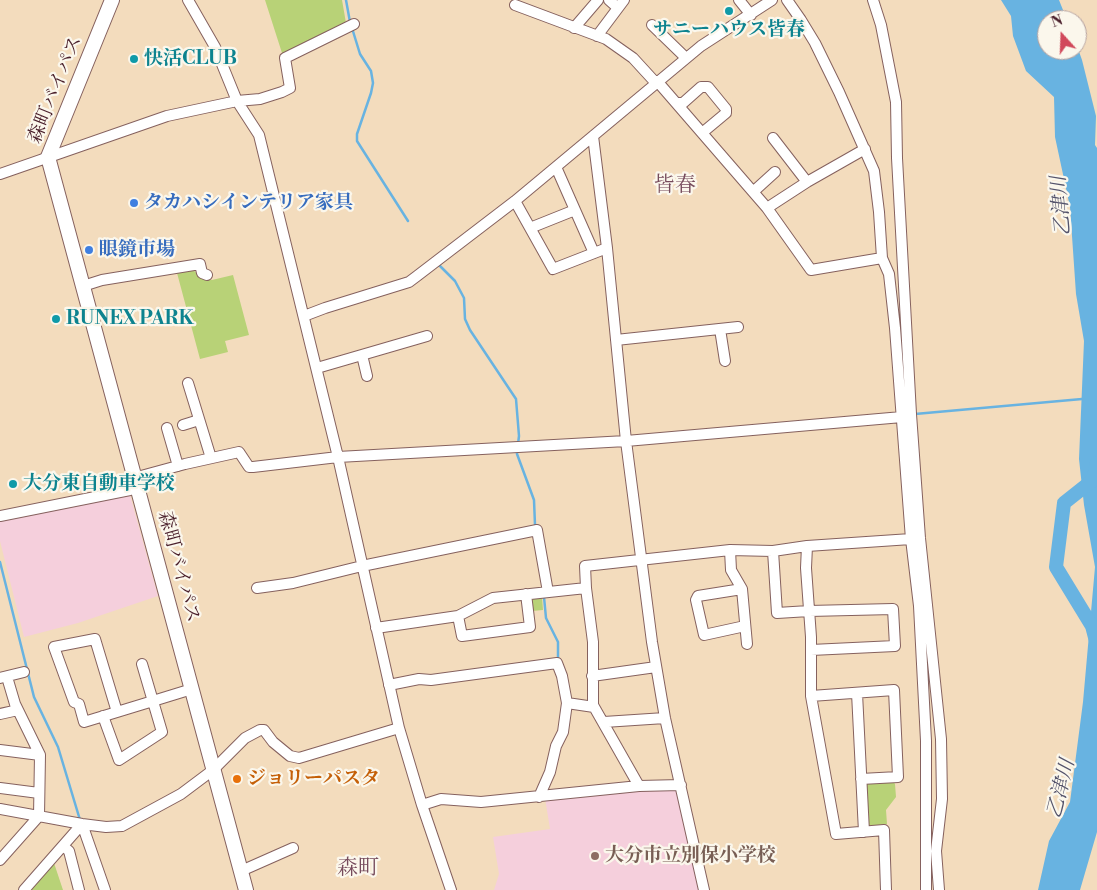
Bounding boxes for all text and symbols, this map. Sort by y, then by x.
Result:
marker: サニーハウス皆春 [723,5,735,17]
north arrow [1037,10,1087,60]
text: N [1049,11,1065,32]
place label: サニーハウス皆春 [653,19,805,41]
street label: 森町バイパス [24,33,88,147]
place label: 快活CLUB [144,48,237,70]
marker: 快活CLUB [128,53,140,65]
district label: 皆春 [654,173,696,199]
water label: 乙津川 [1047,175,1077,237]
place label: タカハシインテリア家具 [144,192,353,214]
marker: タカハシインテリア家具 [128,197,140,209]
place label: 眼鏡市場 [99,239,175,261]
marker: 眼鏡市場 [83,244,95,256]
place label: RUNEX PARK [66,308,194,330]
marker: RUNEX PARK [50,313,62,325]
place label: 大分東自動車学校 [23,473,175,495]
marker: 大分東自動車学校 [7,478,19,490]
street label: 森町バイパス [152,509,204,625]
water label: 乙津川 [1043,757,1081,821]
place label: ジョリーパスタ [247,768,380,790]
marker: ジョリーパスタ [231,773,243,785]
place label: 大分市立別保小学校 [605,845,776,867]
marker: 大分市立別保小学校 [589,850,601,862]
district label: 森町 [337,856,379,882]

